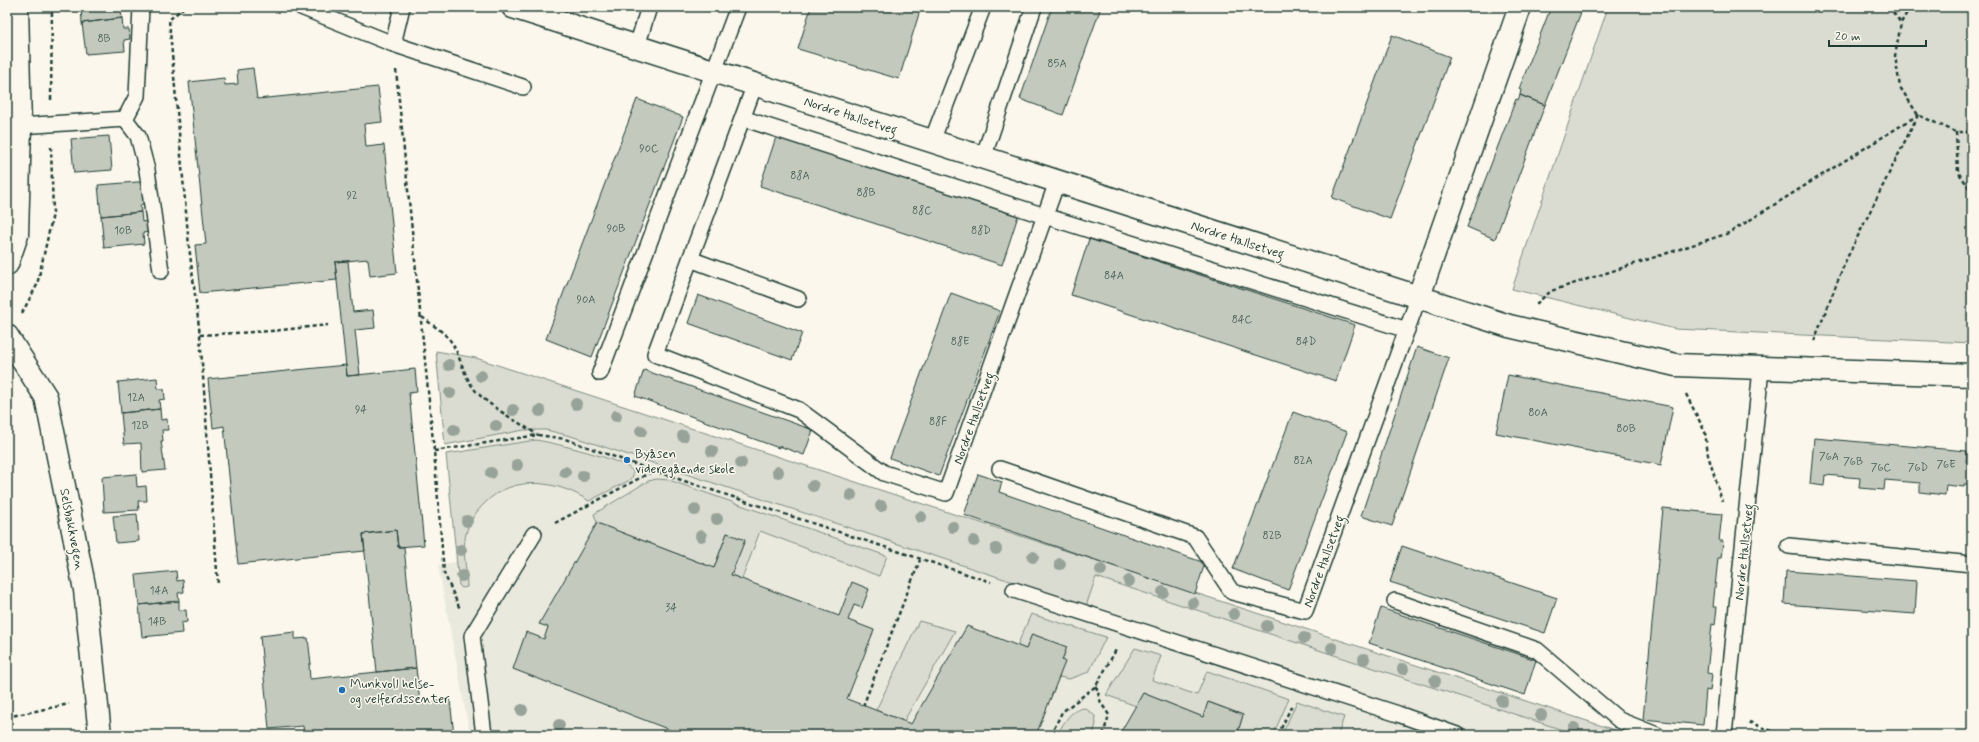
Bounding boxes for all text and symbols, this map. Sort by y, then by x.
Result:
scale bar [1829,22,1926,48]
text: 20 m [1835,29,1861,45]
house number: 8B [97,32,111,46]
house number: 85A [1047,57,1067,71]
street label: Nordre Hallsetveg [801,93,899,141]
house number: 90C [639,142,659,156]
house number: 88A [790,169,810,183]
house number: 88B [856,186,876,200]
house number: 92 [346,189,358,203]
house number: 88C [912,204,932,218]
street label: Nordre Hallsetveg [1188,217,1286,265]
house number: 90B [607,222,625,236]
house number: 10B [114,224,132,238]
house number: 88D [971,224,991,238]
house number: 84A [1104,269,1124,283]
house number: 90A [577,293,595,307]
house number: 84C [1232,313,1253,327]
house number: 88E [951,335,970,349]
house number: 84D [1296,335,1316,349]
street label: Nordre Hallsetveg [950,370,1001,468]
house number: 12A [127,391,145,405]
house number: 94 [355,403,367,417]
house number: 80A [1528,406,1548,420]
house number: 88F [929,415,947,429]
house number: 12B [131,419,149,433]
house number: 80B [1616,422,1636,436]
place label: Byåsen videregående skole [635,446,735,478]
house number: 76A [1819,450,1839,464]
house number: 82A [1293,454,1313,468]
marker: Byåsen videregående skole [622,455,632,465]
house number: 76B [1843,455,1863,469]
house number: 76E [1936,458,1956,472]
house number: 76C [1871,461,1891,475]
house number: 76D [1908,461,1928,475]
street label: Selsbakkvegen [53,487,88,572]
street label: Nordre Hallsetveg [1731,503,1760,602]
street label: Nordre Hallsetveg [1300,513,1351,611]
house number: 82B [1263,529,1282,543]
house number: 14A [150,584,168,598]
house number: 34 [665,601,677,615]
house number: 14B [148,615,166,629]
place label: Munkvoll helse- og velferdssenter [350,676,450,708]
marker: Munkvoll helse- og velferdssenter [337,685,347,695]

